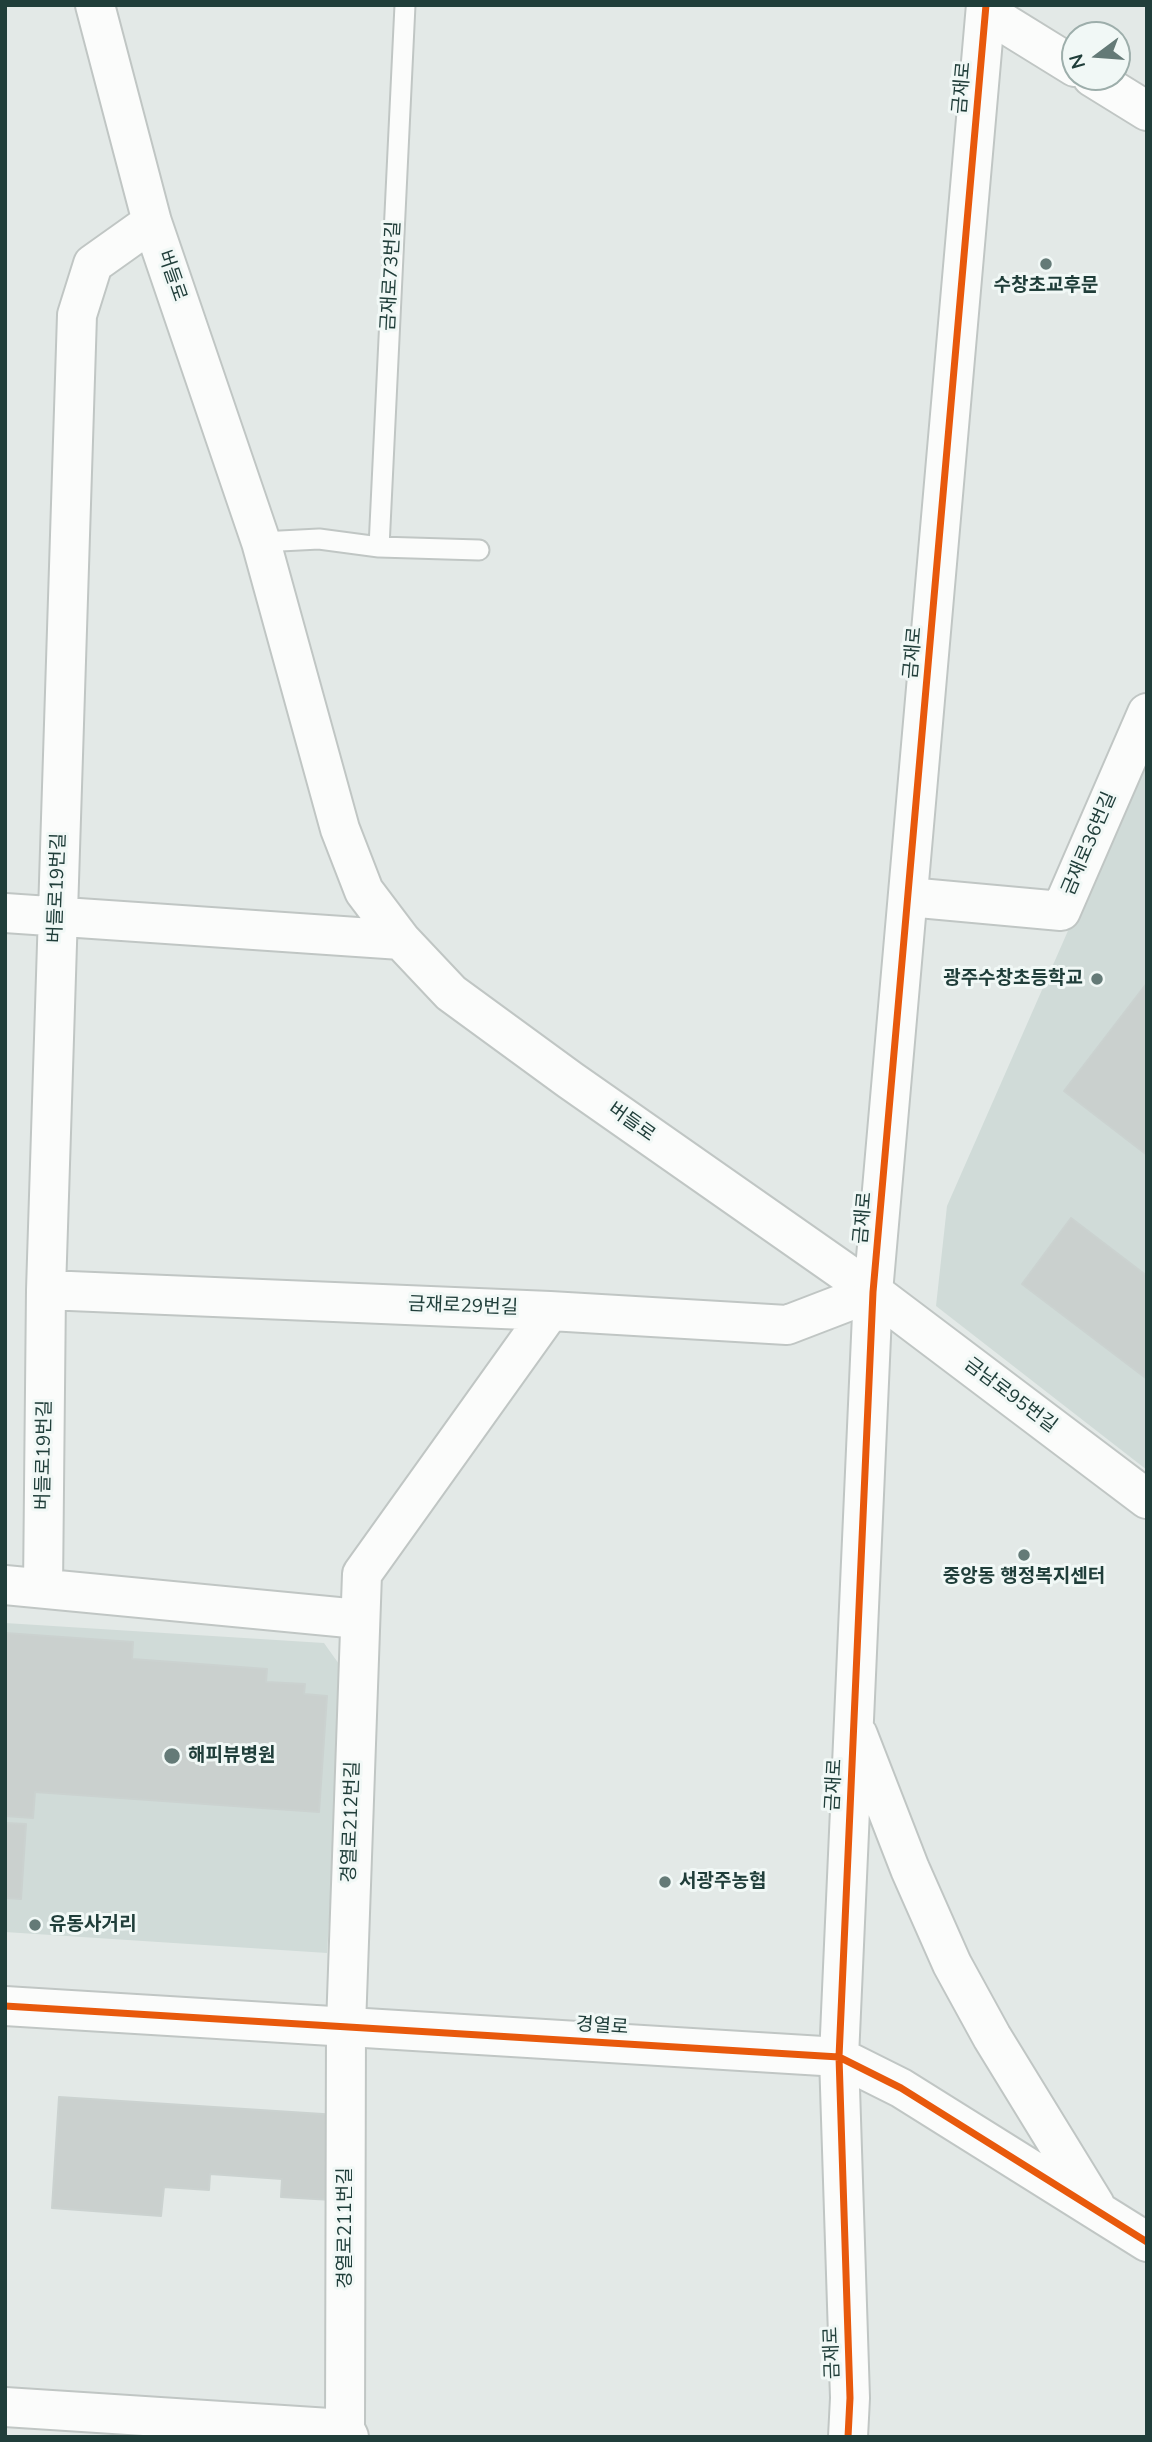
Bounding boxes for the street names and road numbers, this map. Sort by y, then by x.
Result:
street label: 금재로 [949,61,977,115]
street label: 금재로73번길 [378,220,406,332]
street label: 버들로 [152,247,190,305]
street label: 금재로 [900,626,928,680]
street label: 금재로36번길 [1058,789,1122,899]
street label: 버들로19번길 [45,833,71,943]
street label: 버들로 [603,1099,659,1147]
street label: 금재로 [850,1191,878,1245]
street label: 금재로29번길 [408,1294,518,1320]
street label: 금남로95번길 [959,1354,1061,1438]
street label: 버들로19번길 [33,1400,57,1510]
street label: 금재로 [822,1758,848,1812]
street label: 경열로212번길 [338,1761,366,1883]
street label: 경열로 [575,2014,629,2040]
street label: 경열로211번길 [335,2167,357,2289]
street label: 금재로 [821,2326,845,2380]

